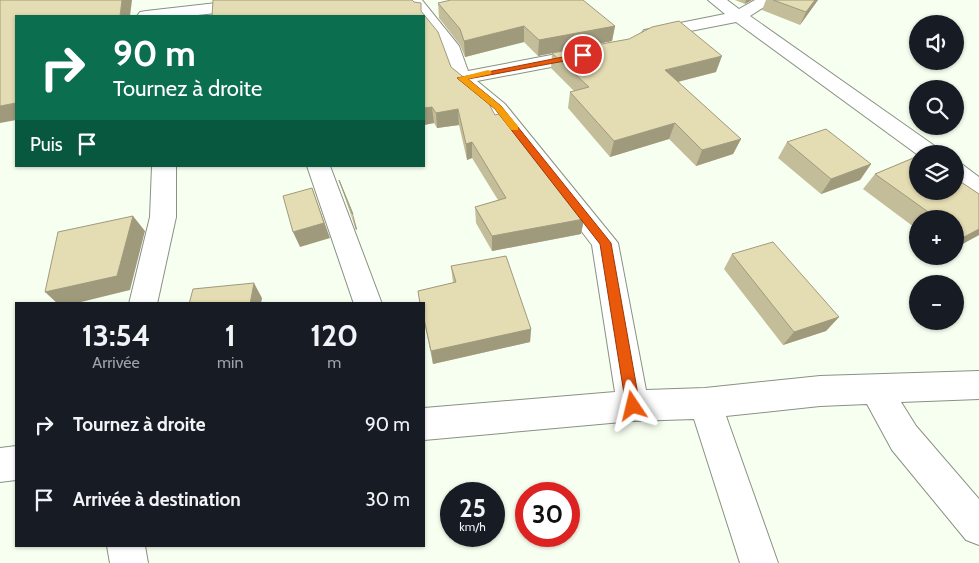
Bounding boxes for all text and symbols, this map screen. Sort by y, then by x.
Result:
map controls [909,15,964,330]
button: sound [909,15,964,70]
text: 90 m [113,32,196,75]
pin [562,34,604,76]
icon: right [30,35,95,100]
icon: arrive [569,41,597,69]
text: Tournez à droite [113,75,262,102]
button: search [909,80,964,135]
icon: arrive [73,130,101,158]
text: Puis [30,133,63,156]
button: layers [909,145,964,200]
button: + [909,210,964,265]
button: − [909,275,964,330]
text: 13:54 [82,317,150,354]
text: 1 [225,317,236,354]
text: 120 [310,317,358,354]
text: Arrivée [92,353,140,372]
text: min [217,353,243,372]
text: m [327,353,341,372]
position arrow [606,379,658,431]
icon: right [30,411,58,439]
text: Tournez à droite [73,413,206,436]
text: 90 m [365,413,410,436]
speed limit sign: 30 [515,482,580,547]
icon: arrive [30,486,58,514]
text: Arrivée à destination [73,488,241,511]
text: 30 m [366,488,410,511]
text: 25 [459,493,486,523]
text: km/h [459,519,486,534]

